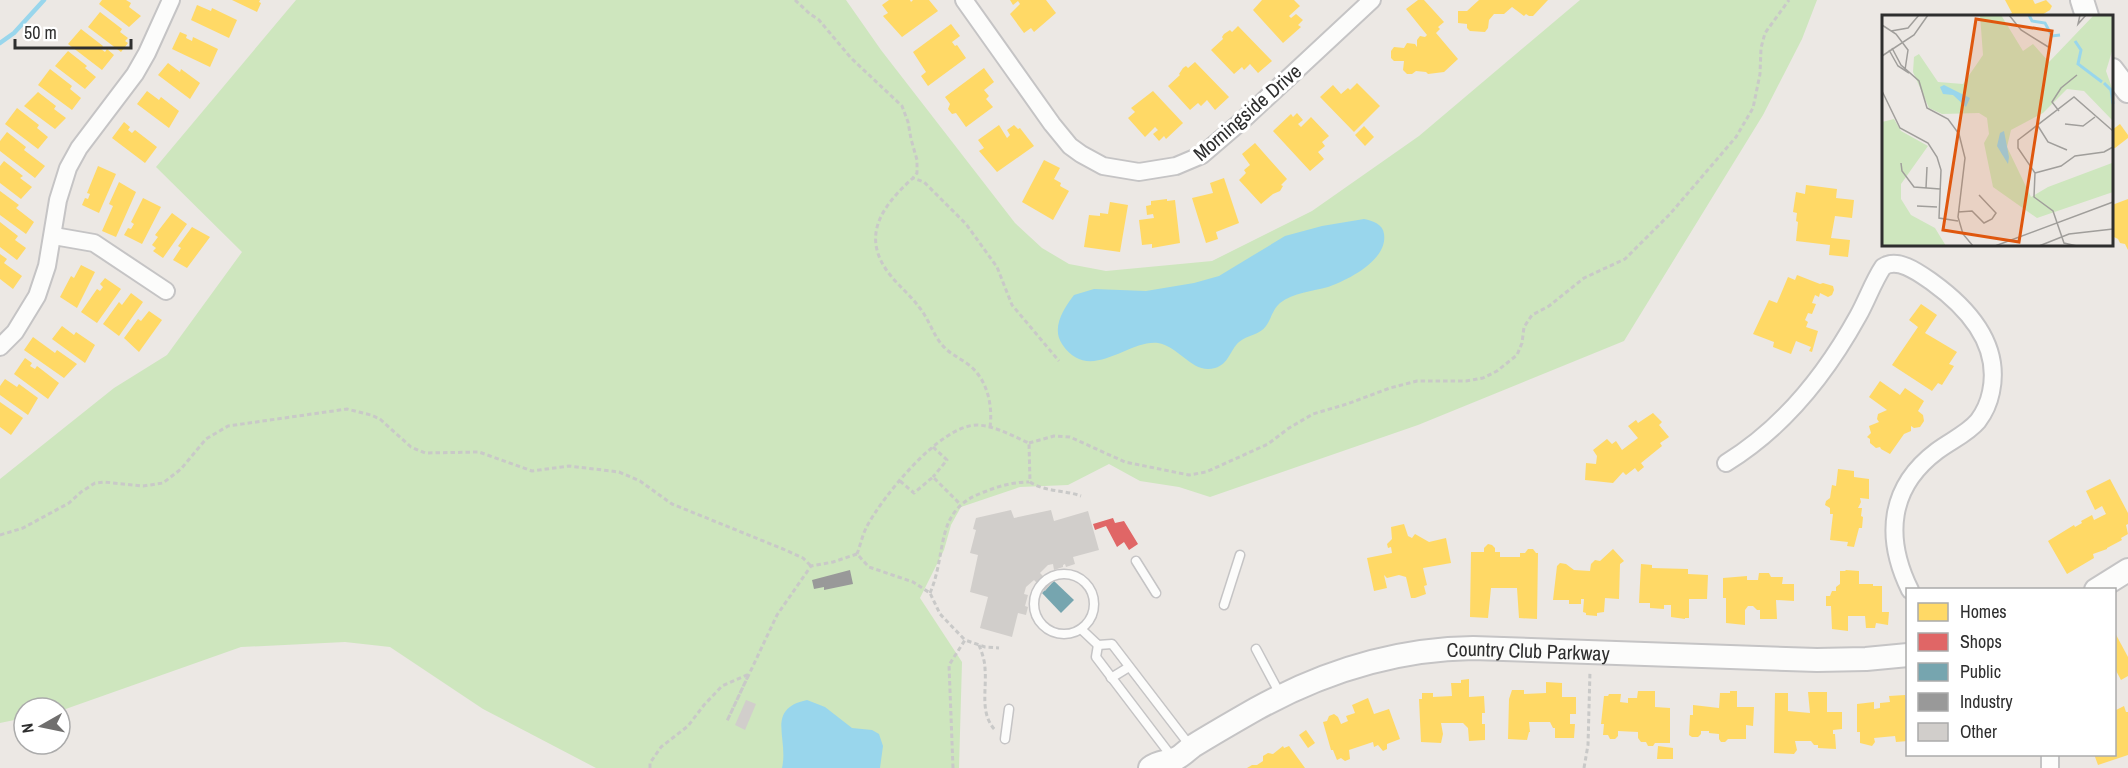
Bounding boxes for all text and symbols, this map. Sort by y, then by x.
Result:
scale bar [15,12,130,50]
inset map [1882,15,2113,246]
text: 50 m [24,20,57,45]
street label: Morningside Drive [1187,58,1307,166]
legend [1906,588,2116,756]
text: Homes [1960,599,2007,624]
text: Shops [1960,629,2002,654]
street label: Country Club Parkway [1446,634,1611,666]
text: Public [1960,659,2001,684]
text: Industry [1960,689,2013,714]
north arrow [12,696,72,756]
text: Other [1960,719,1997,744]
text: N [16,722,39,735]

